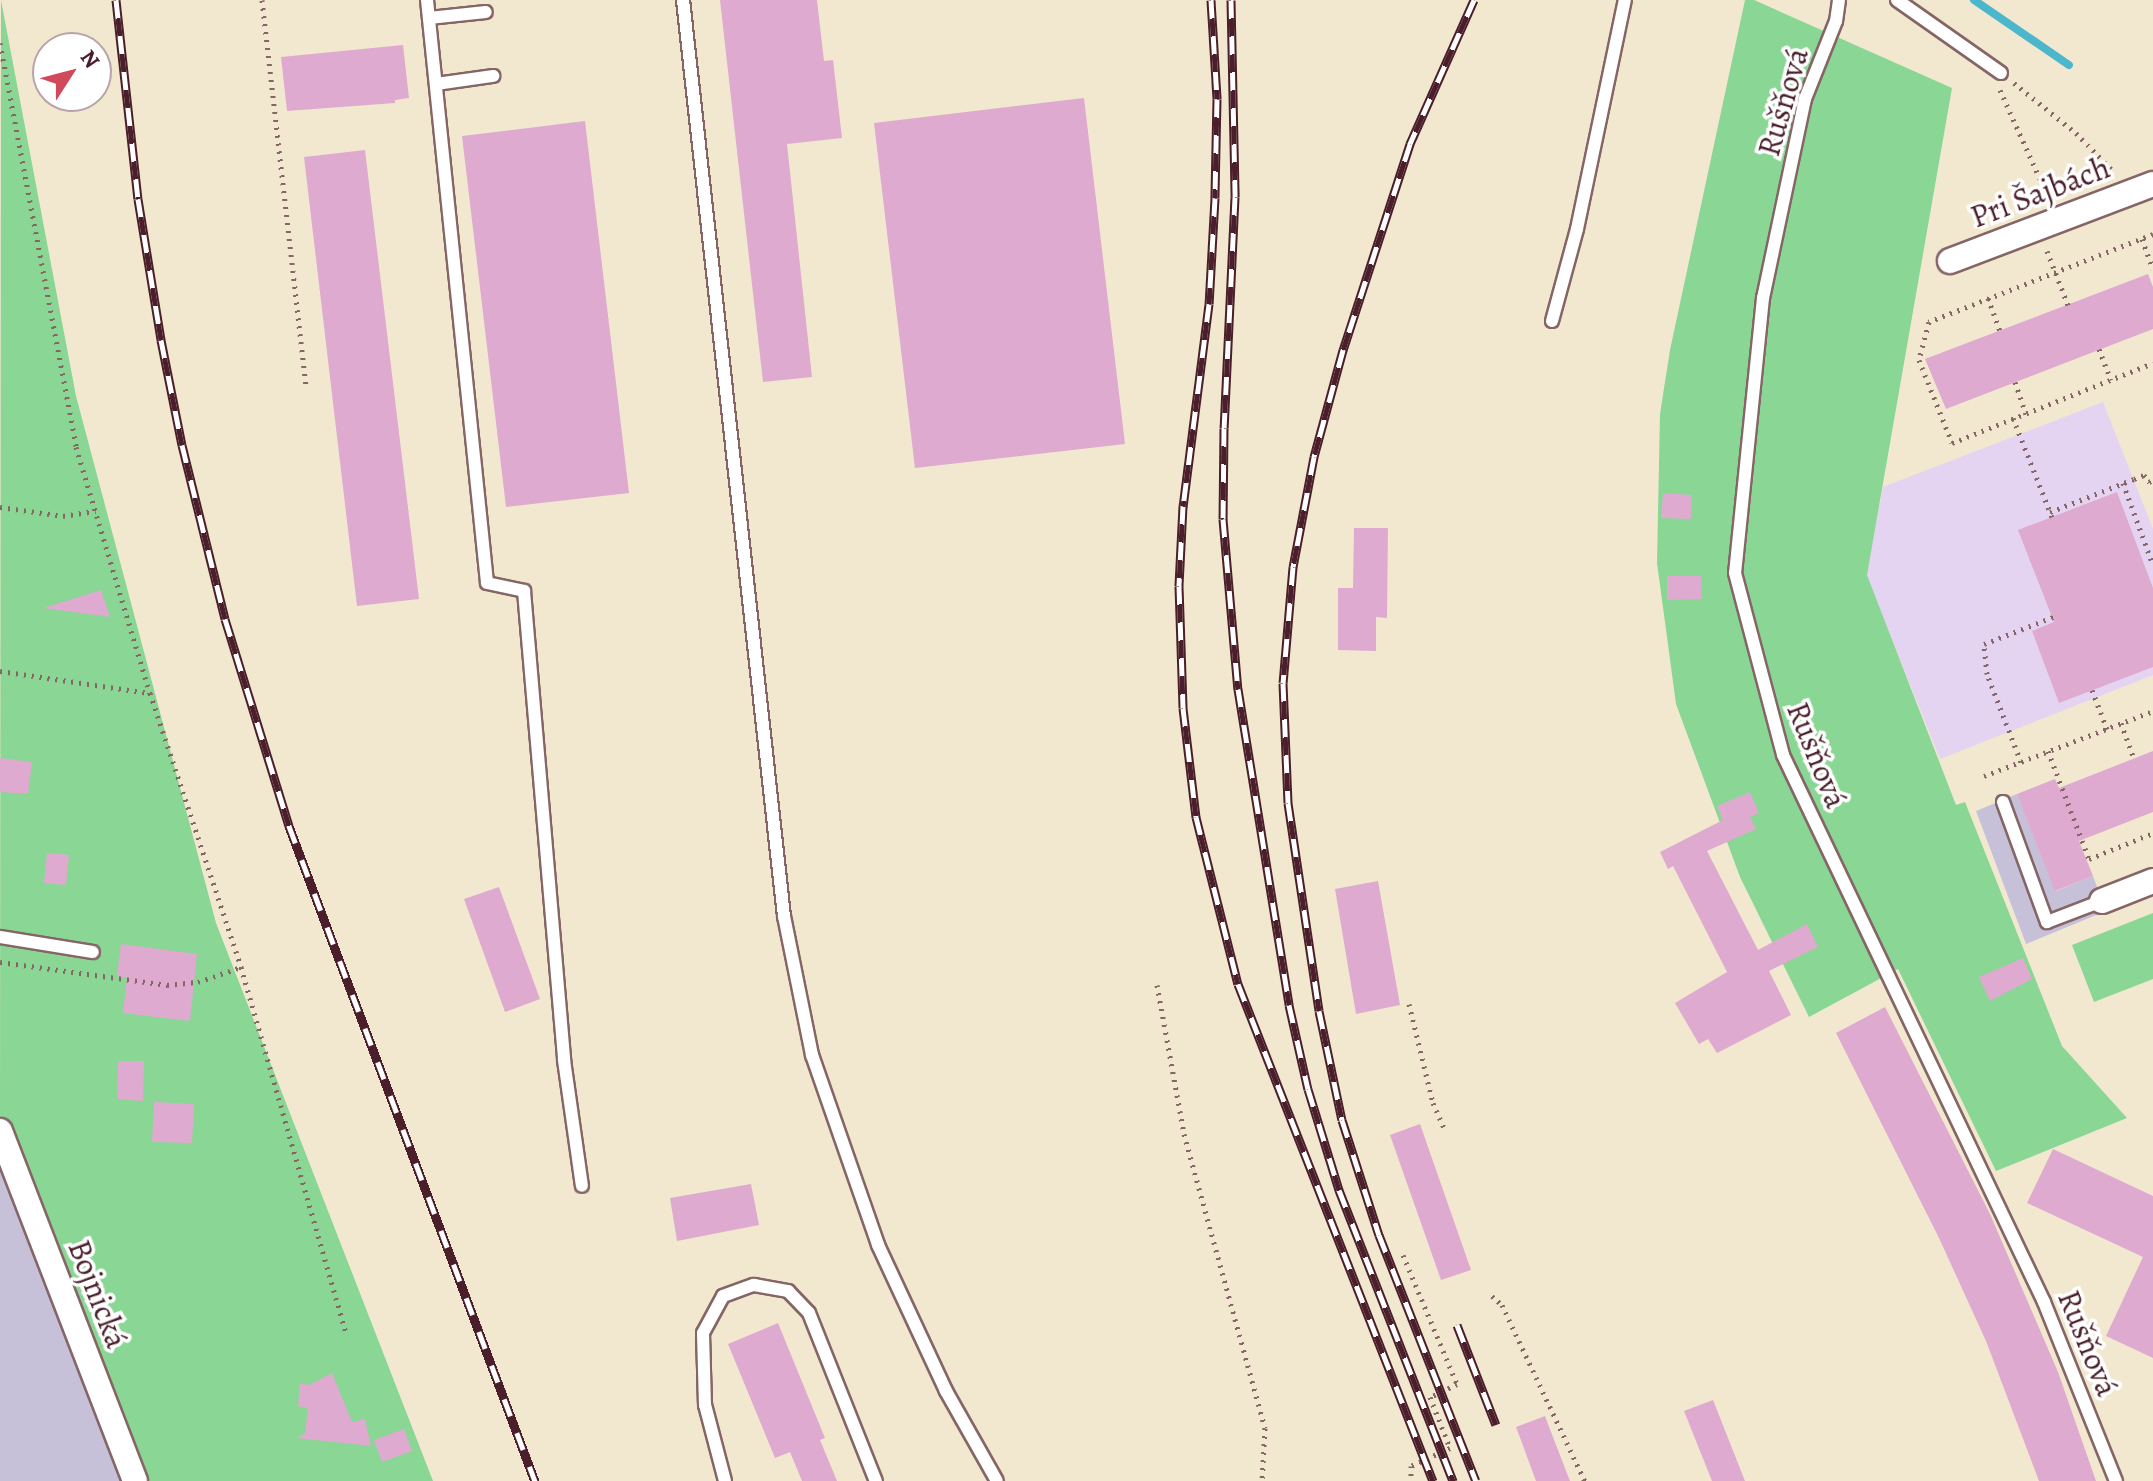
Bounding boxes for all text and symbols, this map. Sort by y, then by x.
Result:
north arrow [32,32,112,112]
street label: Rušňová [1749,43,1817,161]
text: N [73,44,107,74]
street label: Pri Šajbách [1965,148,2115,236]
street label: Rušňová [1778,696,1856,814]
street label: Bojnická [60,1234,136,1354]
street label: Rušňová [2049,1284,2127,1402]

